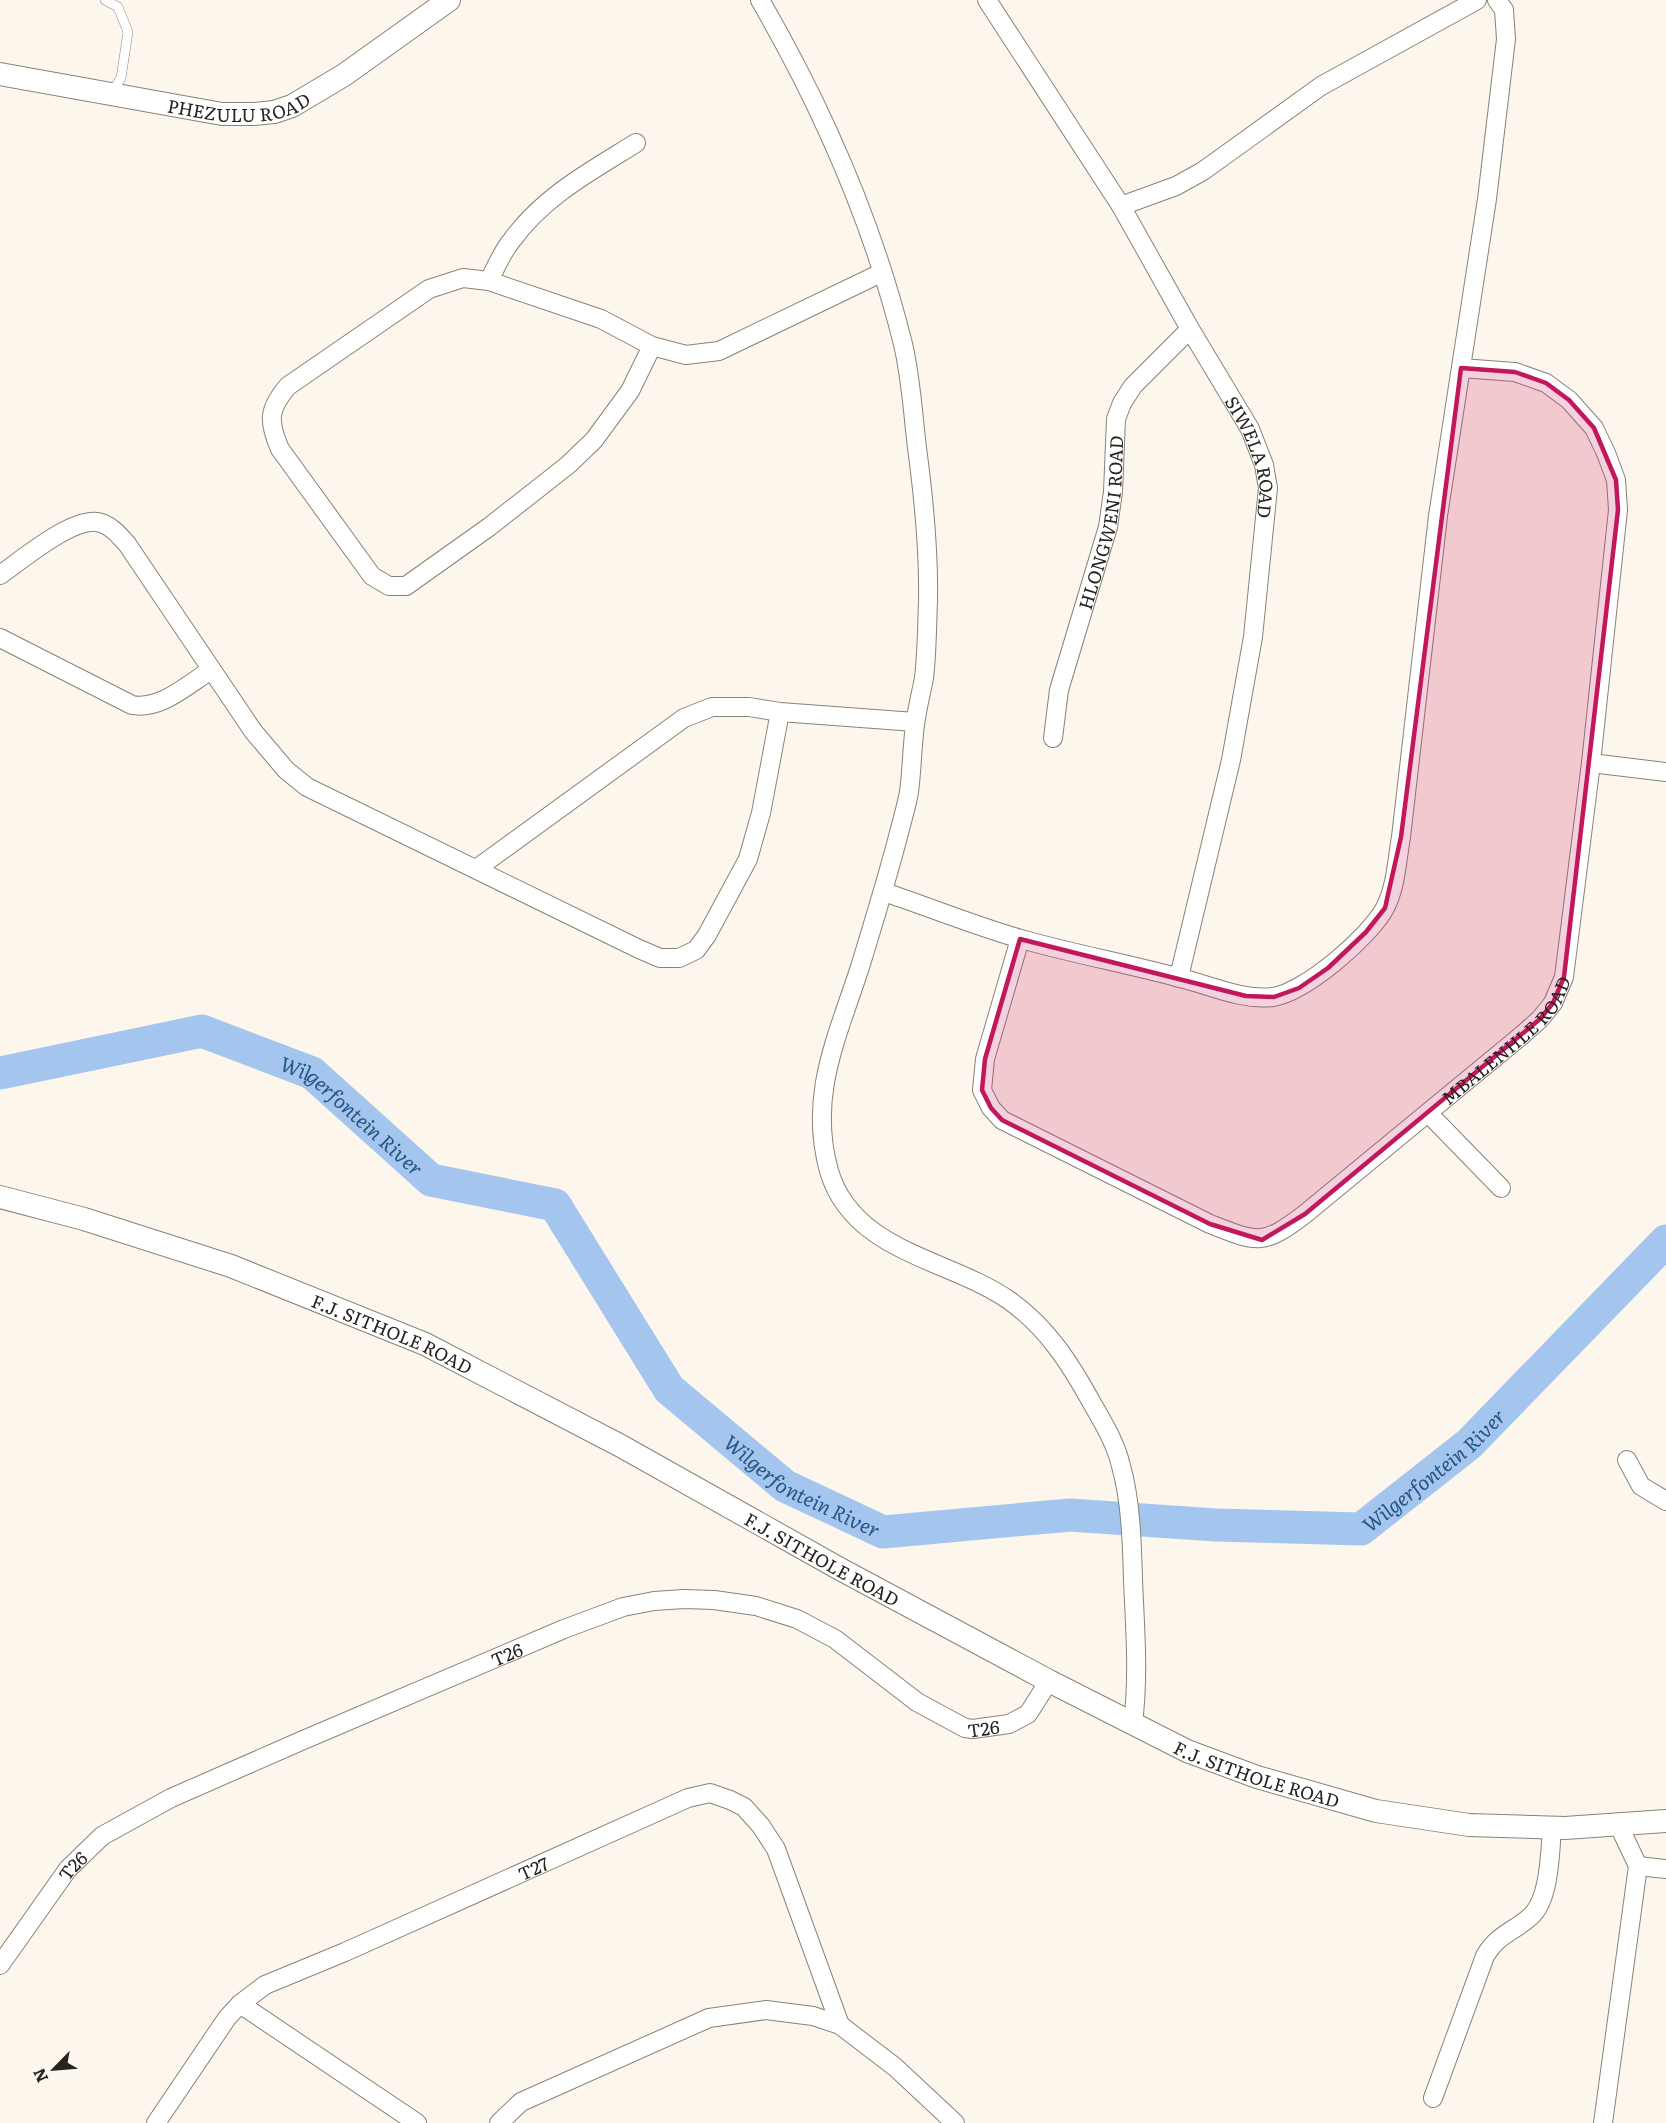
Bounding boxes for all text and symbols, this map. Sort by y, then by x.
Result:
street label: PHEZULU ROAD [166,85,315,128]
street label: SIWELA ROAD [1219,390,1282,520]
street label: HLONGWENI ROAD [1071,435,1129,613]
street label: MBALENHLE ROAD [1435,972,1576,1110]
water label: Wilgerfontein River [276,1047,431,1182]
street label: F.J. SITHOLE ROAD [308,1286,478,1380]
water label: Wilgerfontein River [1355,1401,1511,1538]
water label: Wilgerfontein River [718,1427,886,1544]
street label: F.J. SITHOLE ROAD [740,1505,905,1612]
street label: T26 [486,1635,527,1672]
street label: T26 [965,1712,1001,1743]
street label: F.J. SITHOLE ROAD [1170,1733,1343,1813]
street label: T26 [51,1844,93,1886]
street label: T27 [513,1849,553,1886]
north arrow [24,2039,84,2099]
text: N [26,2065,53,2087]

